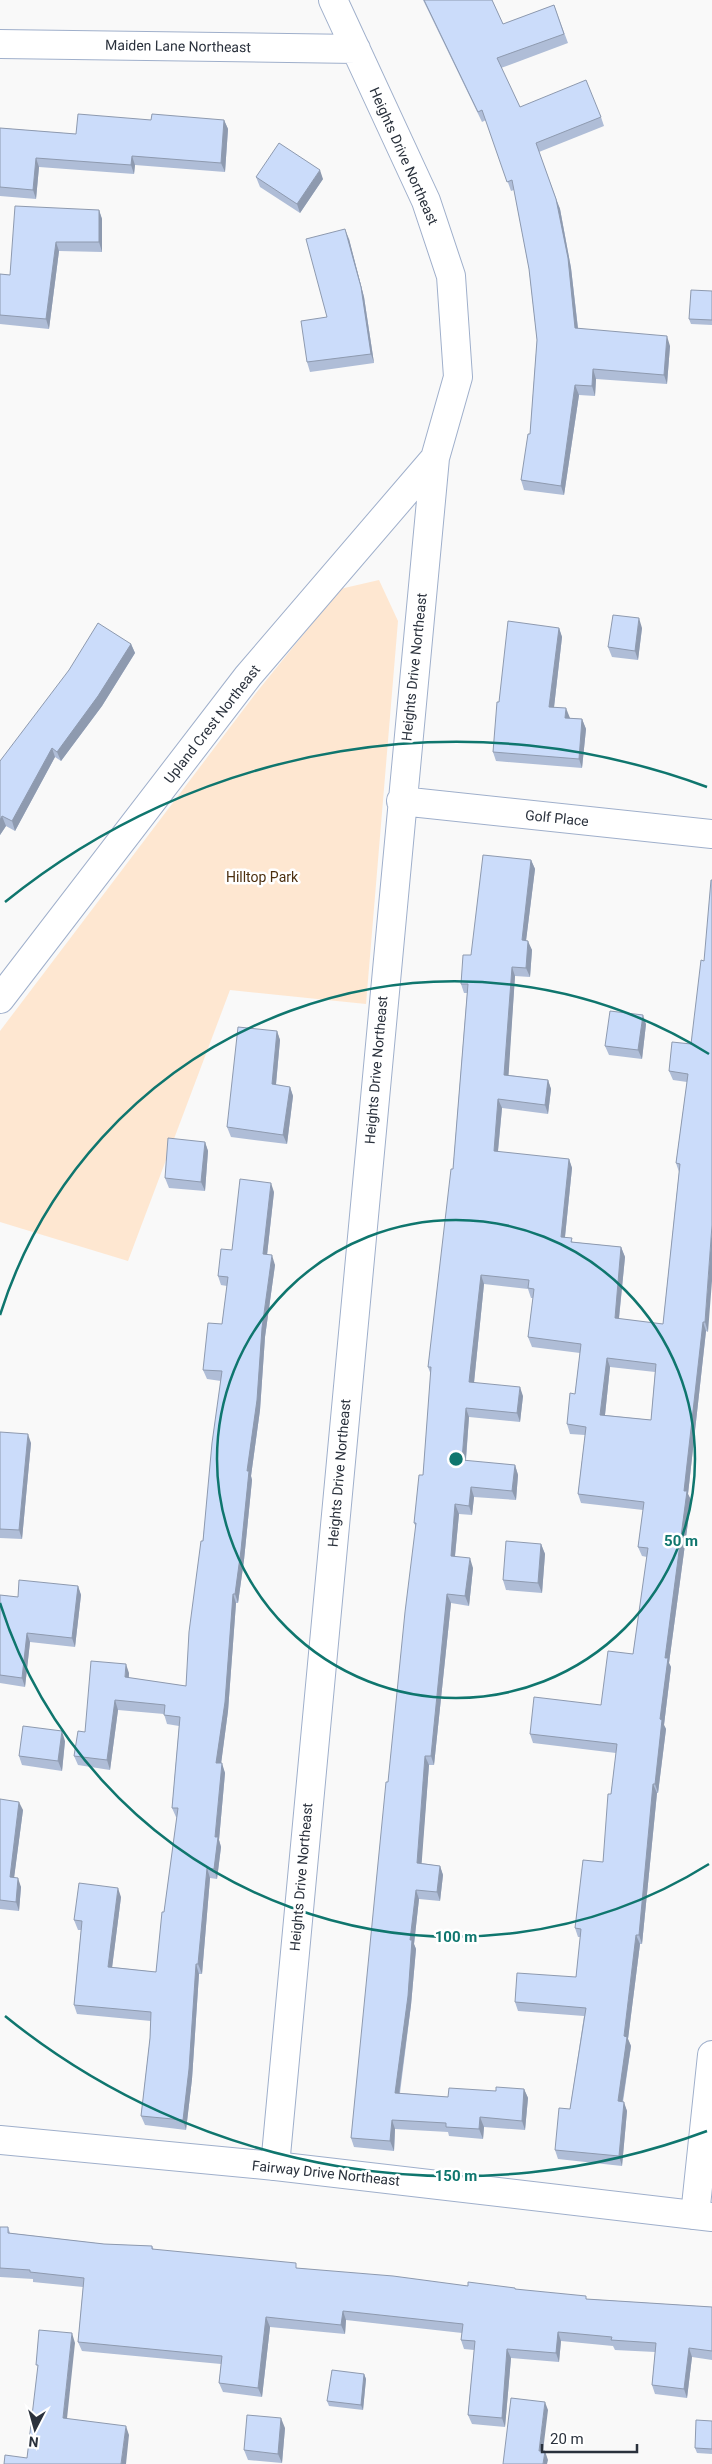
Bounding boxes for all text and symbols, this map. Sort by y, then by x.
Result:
street label: Maiden Lane Northeast [105,37,251,55]
street label: Heights Drive Northeast [366,85,442,228]
street label: Heights Drive Northeast [398,592,430,742]
street label: Upland Crest Northeast [161,661,263,786]
street label: Golf Place [524,807,590,829]
park label: Hilltop Park [226,869,299,885]
street label: Heights Drive Northeast [362,995,390,1145]
street label: Heights Drive Northeast [325,1398,353,1548]
centre of rings [447,1450,465,1468]
text: 50 m [664,1532,698,1550]
street label: Heights Drive Northeast [287,1802,315,1952]
text: 100 m [435,1928,477,1946]
street label: Fairway Drive Northeast [251,2157,401,2189]
text: 150 m [435,2167,477,2185]
north arrow [10,2404,60,2454]
scale bar [542,2422,637,2454]
text: 20 m [550,2430,584,2448]
text: N [28,2433,39,2450]

